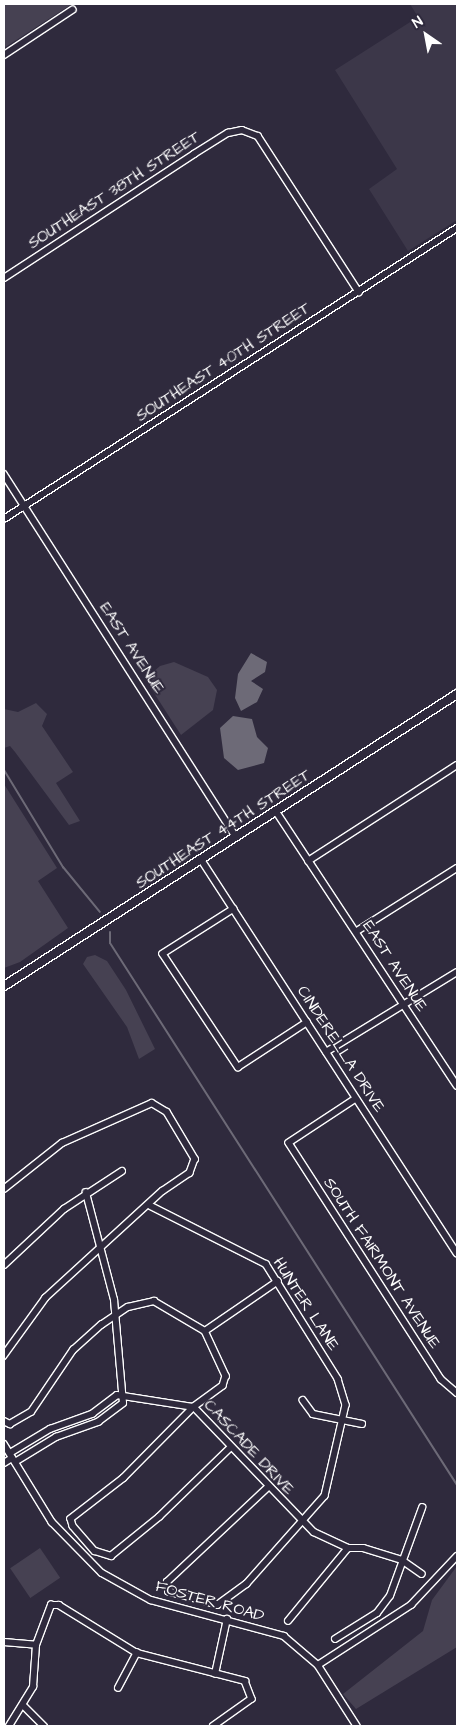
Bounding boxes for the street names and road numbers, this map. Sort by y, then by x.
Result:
street label: SOUTHEAST 38TH STREET [24,127,204,253]
street label: SOUTHEAST 40TH STREET [132,298,314,426]
street label: EAST AVENUE [95,599,169,697]
street label: SOUTHEAST 44TH STREET [132,765,314,893]
street label: EAST AVENUE [358,917,432,1015]
street label: CINDERELLA DRIVE [293,982,389,1116]
street label: SOUTH FAIRMONT AVENUE [320,1174,444,1352]
street label: HUNTER LANE [269,1254,343,1354]
street label: CASCADE DRIVE [200,1395,298,1499]
street label: FOSTER ROAD [153,1576,267,1626]

